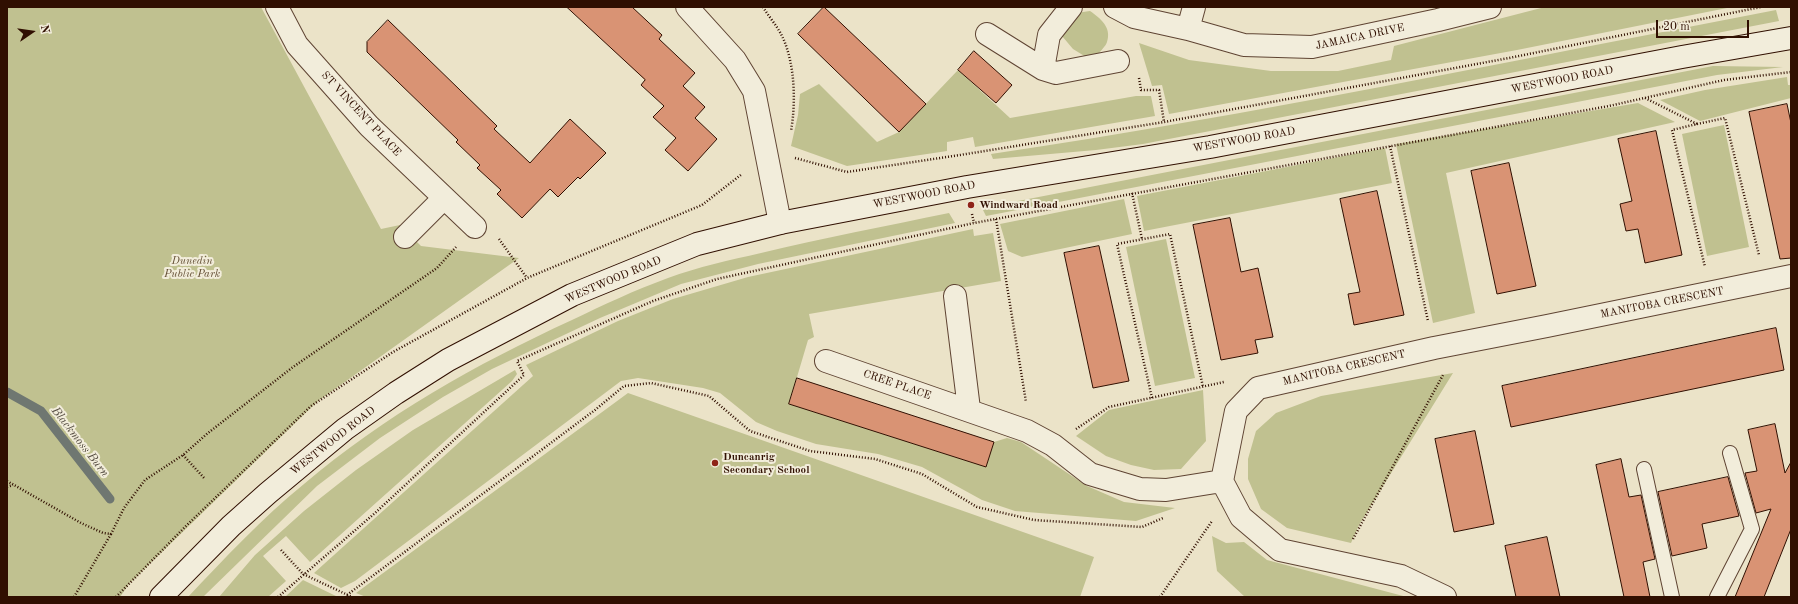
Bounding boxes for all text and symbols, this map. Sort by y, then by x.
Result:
north arrow [12,12,52,52]
scale bar [1658,12,1751,38]
street label: JAMAICA DRIVE [1314,21,1406,53]
text: 20 m [1663,21,1690,33]
text: N [38,24,50,35]
street label: WESTWOOD ROAD [1510,64,1614,96]
street label: ST VINCENT PLACE [318,69,404,159]
street label: WESTWOOD ROAD [1192,124,1296,156]
street label: WESTWOOD ROAD [872,179,976,211]
place label: Windward Road [979,198,1058,212]
marker: Windward Road [966,200,976,210]
park label: Dunedin Public Park [164,254,220,280]
street label: WESTWOOD ROAD [563,254,663,306]
street label: MANITOBA CRESCENT [1599,285,1725,321]
street label: MANITOBA CRESCENT [1281,347,1407,389]
street label: CREE PLACE [861,367,933,403]
water label: Blackmoss Burn [48,404,112,480]
street label: WESTWOOD ROAD [288,404,378,478]
place label: Duncanrig Secondary School [723,450,810,476]
marker: Duncanrig Secondary School [710,458,720,468]

